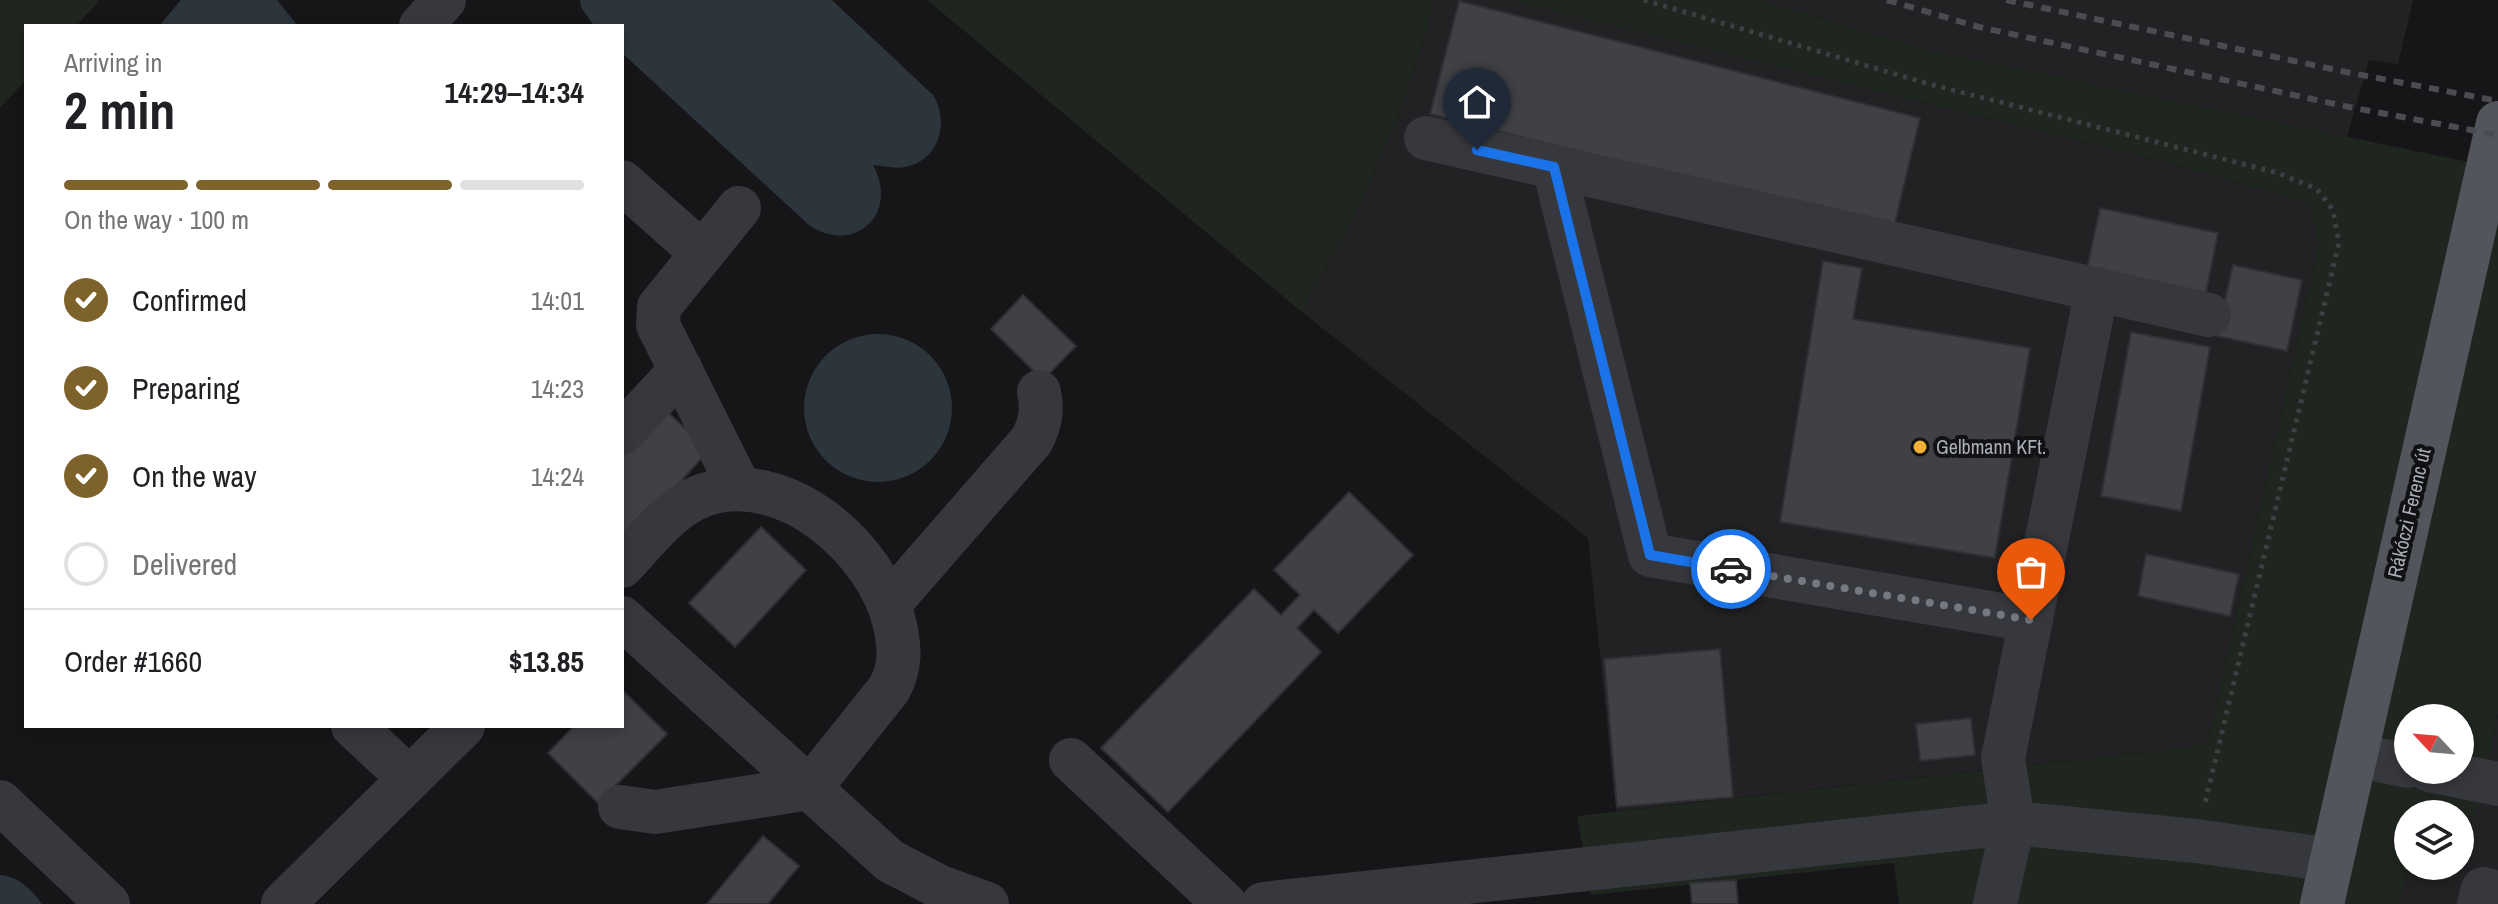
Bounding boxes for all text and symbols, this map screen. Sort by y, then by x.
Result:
text: Arriving in [64,45,162,80]
pin [1443,68,1511,150]
text: 14:29–14:34 [445,72,584,112]
text: 2 min [64,75,175,145]
icon: home [1455,80,1499,124]
text: On the way · 100 m [64,202,249,237]
icon: check [64,278,108,322]
text: Confirmed [132,280,247,320]
text: 14:01 [531,283,584,318]
icon: check [64,366,108,410]
text: Preparing [132,368,240,408]
text: 14:23 [531,371,584,406]
place label: Gelbmann KFt. [1936,433,2046,460]
marker: Gelbmann KFt. [1911,438,1929,456]
street label: Rákóczi Ferenc út [2380,445,2437,580]
icon: check [64,454,108,498]
text: On the way [132,456,256,496]
text: 14:24 [531,459,584,494]
courier [1691,529,1771,609]
pin [1997,538,2065,620]
text: Delivered [132,544,237,584]
icon: car [1709,547,1753,591]
icon: bag [2009,550,2053,594]
text: Order #1660 [64,641,202,681]
text: $13.85 [509,641,584,681]
north arrow [2394,704,2474,784]
map controls [2394,704,2474,880]
button: layers [2394,800,2474,880]

